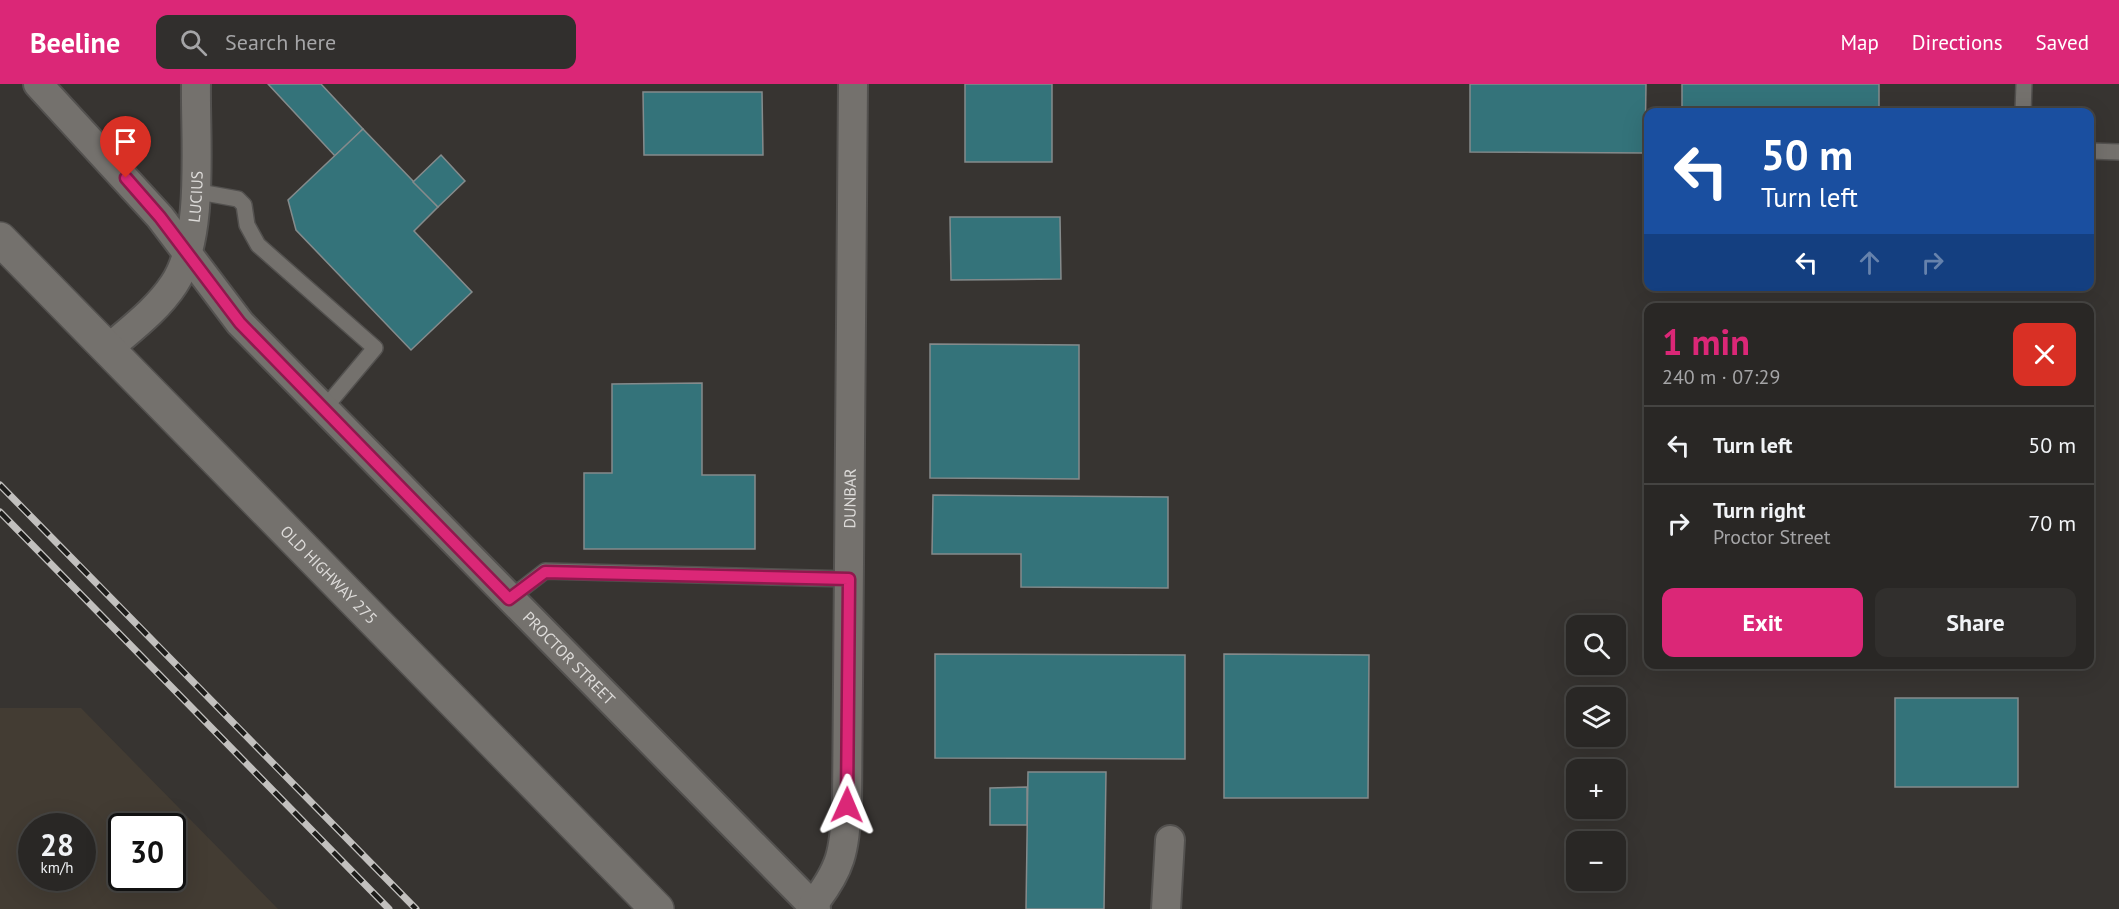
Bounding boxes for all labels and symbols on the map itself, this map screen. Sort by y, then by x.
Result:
pin [100,116,151,178]
street label: LUCIUS [184,171,207,223]
street label: DUNBAR [839,468,860,528]
street label: OLD HIGHWAY 275 [276,521,382,628]
street label: PROCTOR STREET [519,607,620,709]
position arrow [815,773,879,837]
speed limit sign: 30 [108,813,186,891]

